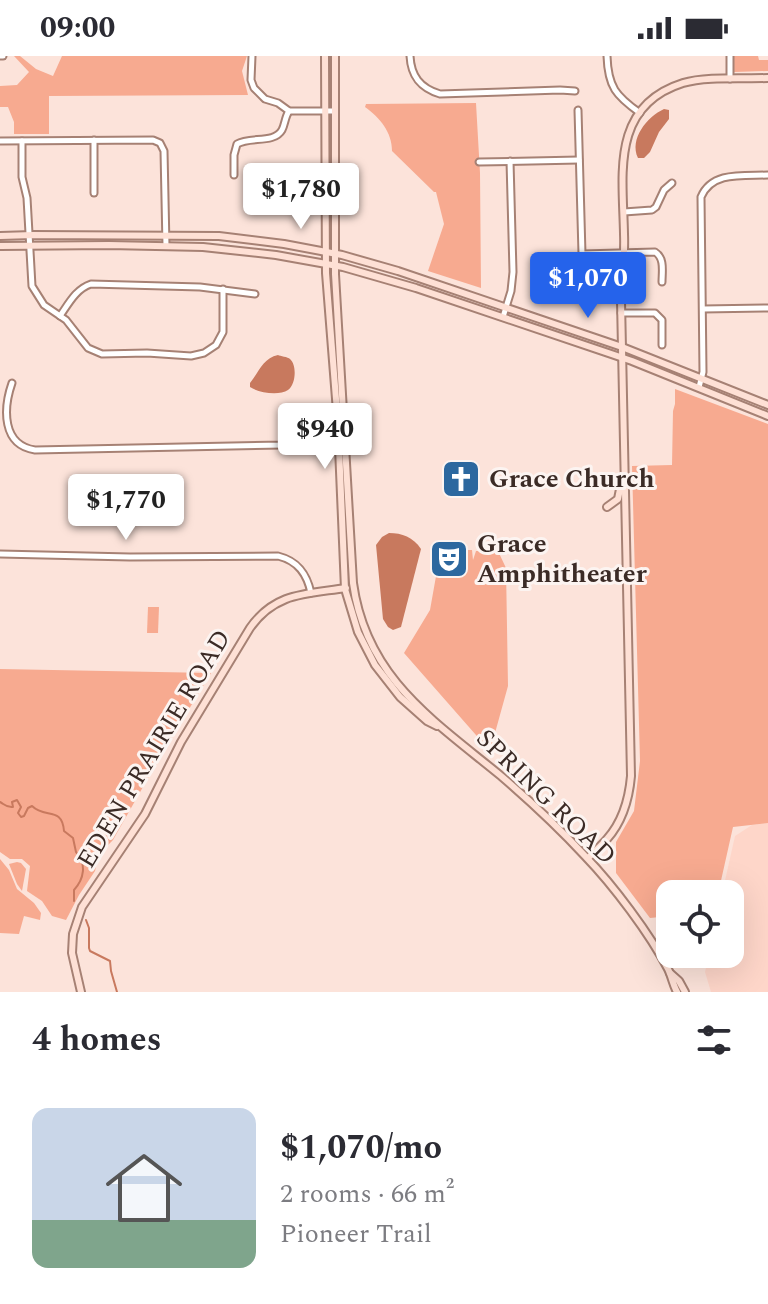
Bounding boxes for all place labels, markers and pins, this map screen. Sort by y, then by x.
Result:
pin: $1,780 [236,163,366,231]
pin: $1,070 [523,252,653,320]
pin: $940 [278,403,372,471]
church icon: Grace Church [440,458,482,500]
place label: Grace Church [489,459,654,499]
pin: $1,770 [61,474,191,542]
place label: Grace Amphitheater [477,524,648,594]
theatre icon: Grace Amphitheater [428,538,470,580]

